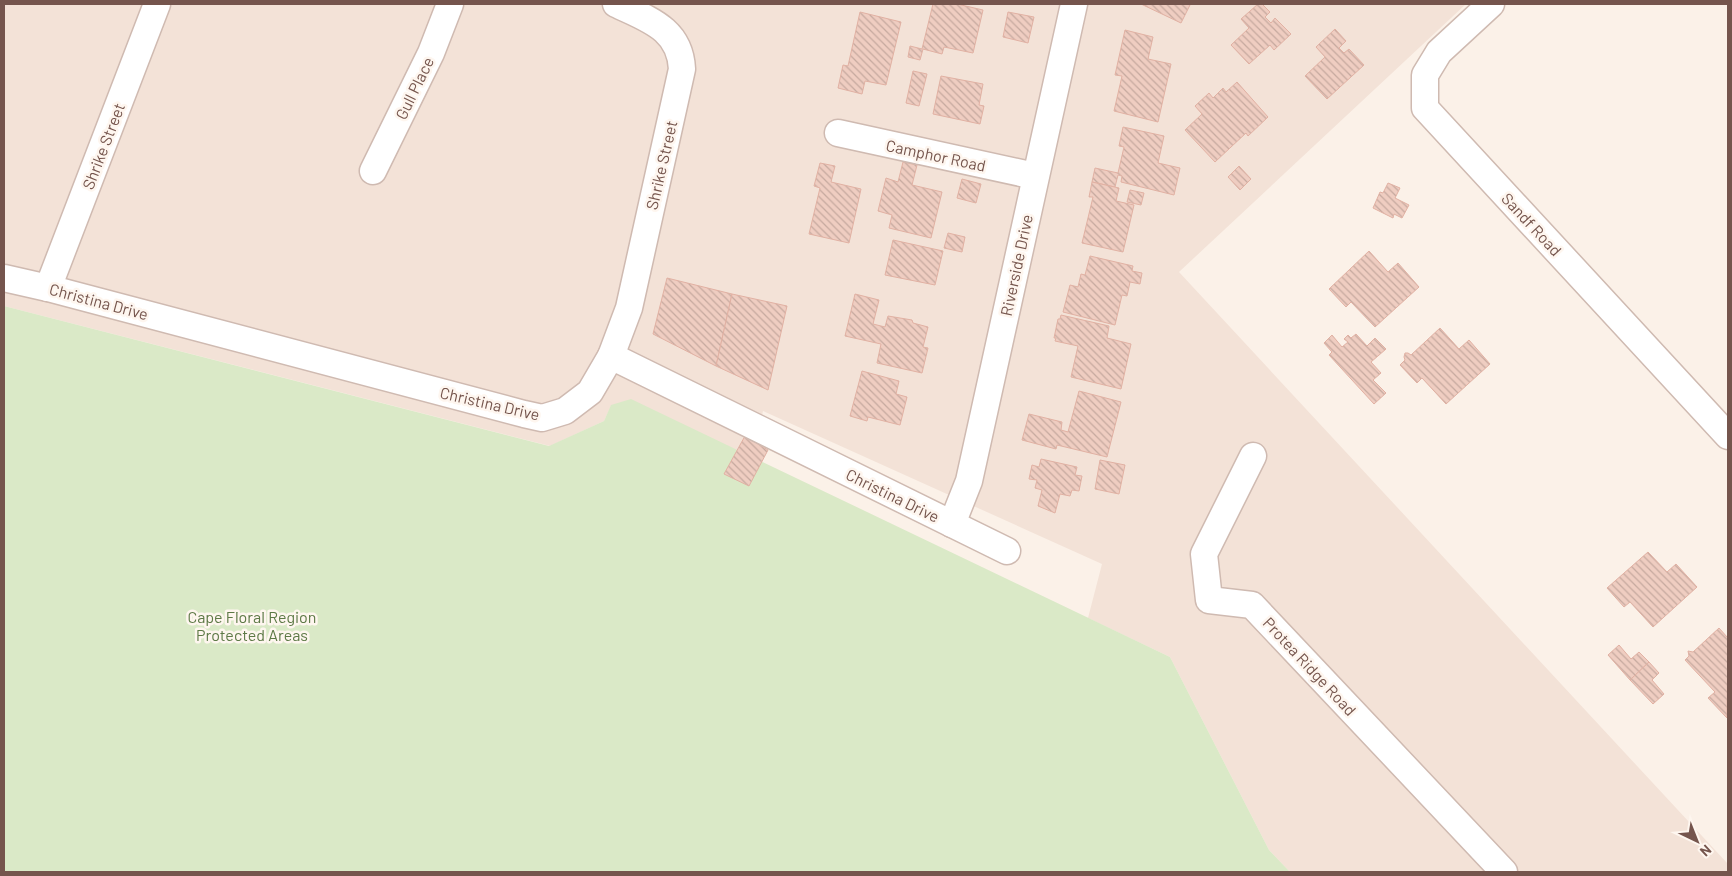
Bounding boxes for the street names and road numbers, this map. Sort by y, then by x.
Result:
street label: Gull Place [391,54,437,122]
street label: Shrike Street [78,100,128,192]
street label: Shrike Street [642,119,680,211]
street label: Camphor Road [884,135,988,175]
street label: Sandf Road [1498,189,1566,259]
street label: Riverside Drive [996,212,1036,318]
street label: Christina Drive [48,279,150,323]
street label: Christina Drive [438,382,542,424]
street label: Christina Drive [843,464,943,526]
street label: Protea Ridge Road [1260,613,1360,719]

